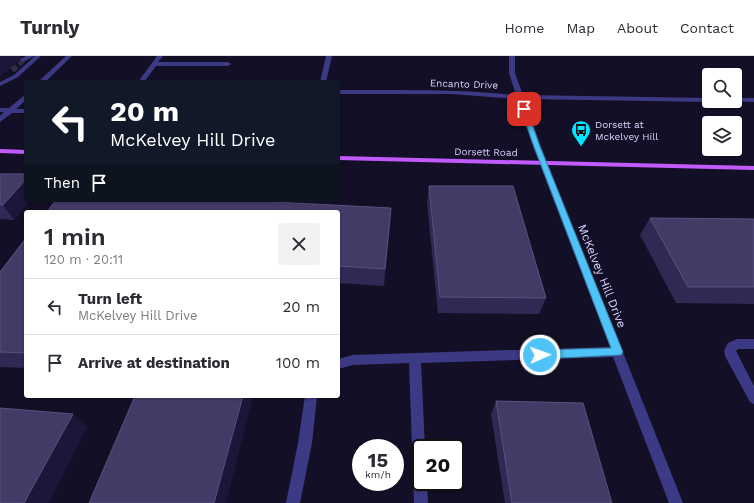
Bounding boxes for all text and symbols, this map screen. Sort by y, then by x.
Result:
text: Turnly [20,16,80,39]
text: Home [504,20,544,36]
text: Map [566,20,595,36]
text: About [617,20,658,36]
text: Contact [680,20,734,36]
map controls [702,68,742,156]
button: search [702,68,742,108]
street label: Encanto Drive [430,77,499,91]
pin [507,92,541,126]
text: 20 m [110,95,179,128]
icon: left [44,96,96,148]
icon: arrive [513,98,535,120]
button: layers [702,116,742,156]
bus stop icon: Dorsett at Mckelvey Hill [570,119,592,147]
place label: Dorsett at Mckelvey Hill [595,119,658,142]
text: McKelvey Hill Drive [110,129,275,150]
street label: Dorsett Road [454,146,518,158]
icon: arrive [88,172,110,194]
text: Then [44,174,80,192]
street label: McKelvey Hill Drive [575,222,629,330]
text: 1 min [44,223,106,251]
button: close [278,223,320,265]
text: 120 m · 20:11 [44,252,123,267]
text: Turn left [78,290,142,308]
icon: left [44,296,66,318]
text: 20 m [283,298,320,316]
text: McKelvey Hill Drive [78,308,198,323]
position arrow [519,334,561,376]
icon: arrive [44,352,66,374]
text: Arrive at destination [78,354,230,372]
text: 100 m [276,354,320,372]
speed limit sign: 20 [412,439,464,491]
text: 15 [368,448,388,472]
text: km/h [365,469,391,480]

